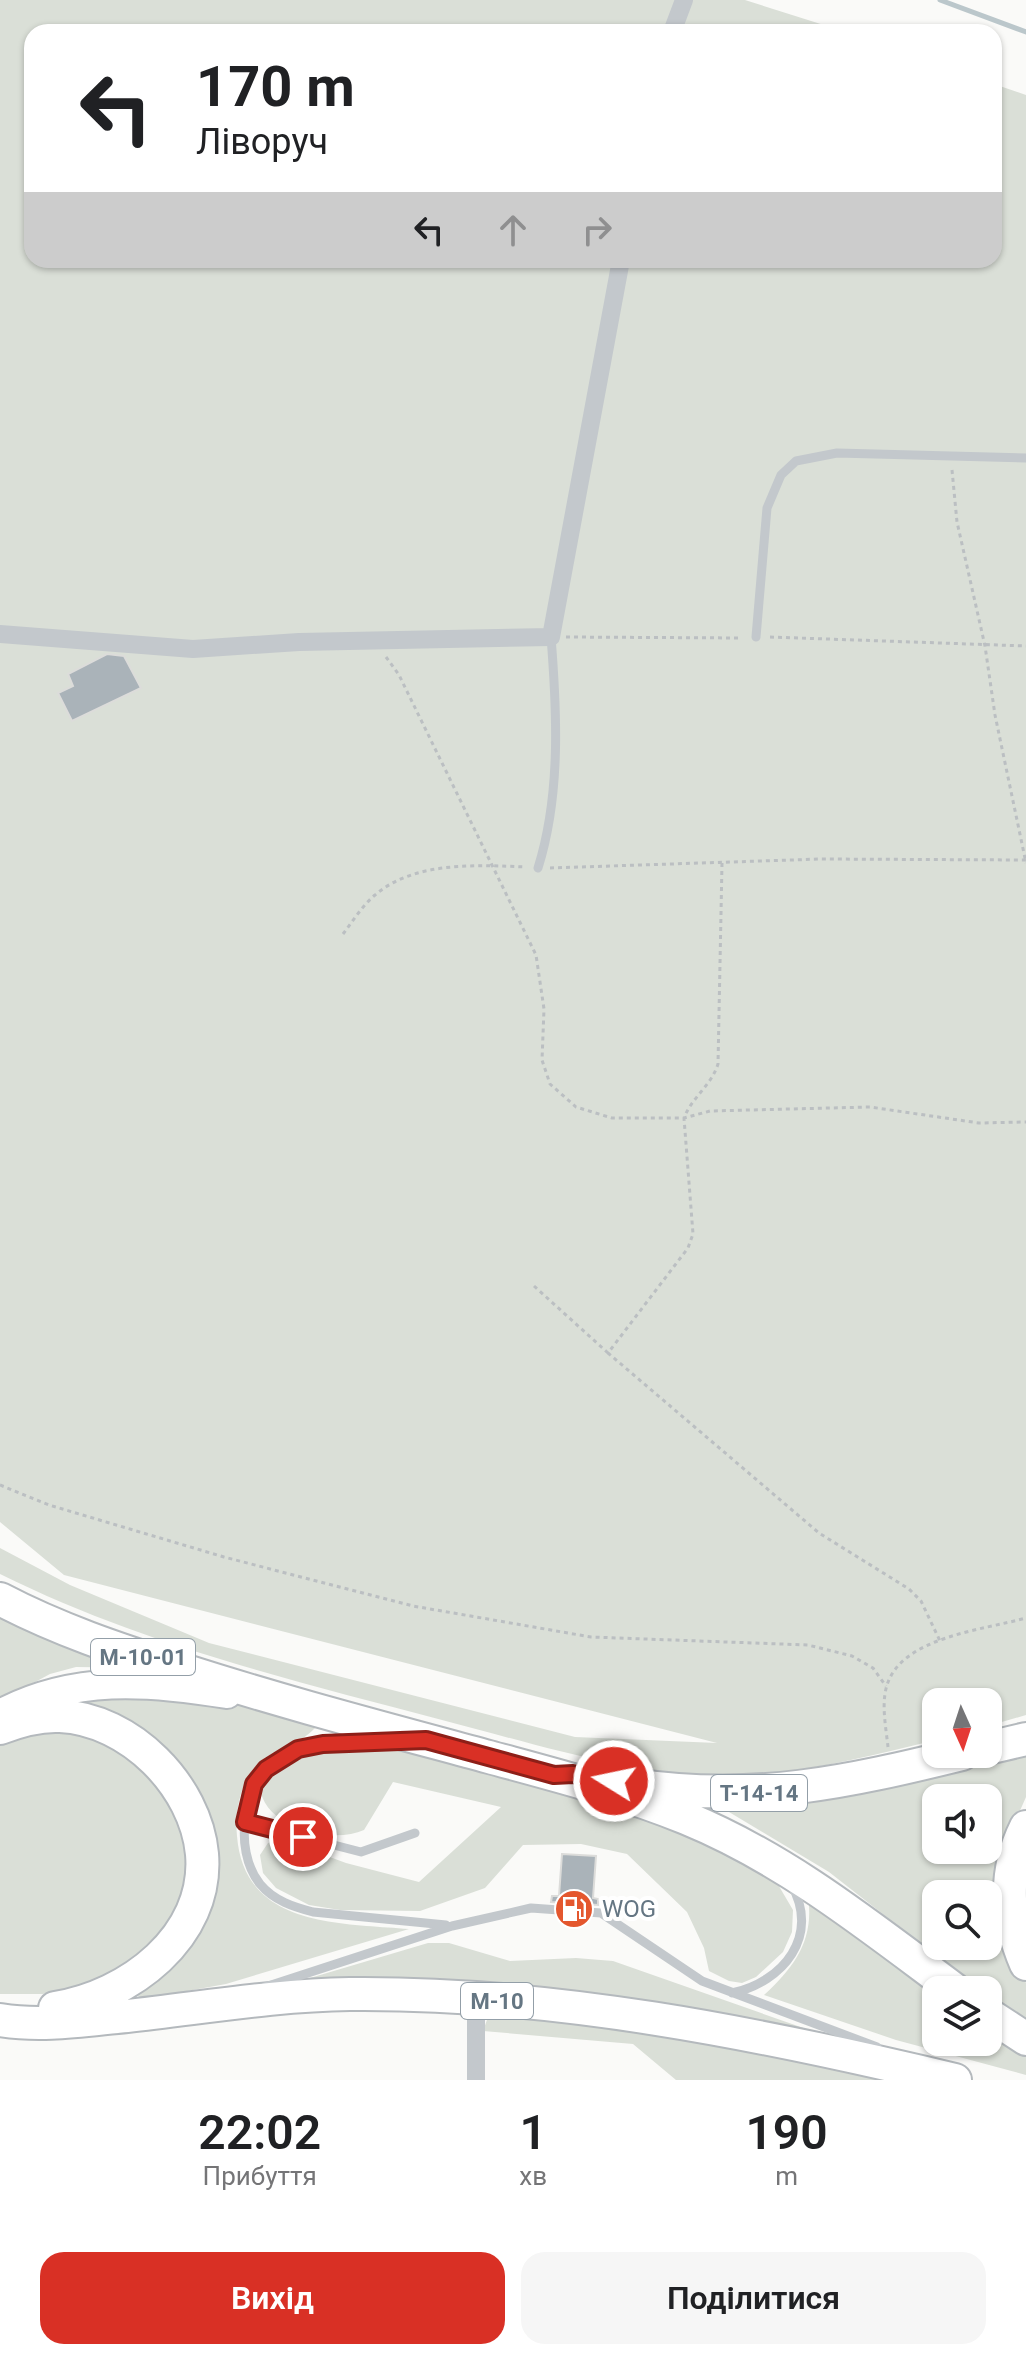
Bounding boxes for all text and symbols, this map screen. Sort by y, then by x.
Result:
text: 170 m [196,54,355,120]
icon: left [64,56,168,160]
text: Ліворуч [196,121,328,163]
icon: left [407,208,451,252]
icon: ahead [491,208,535,252]
icon: right [575,208,619,252]
road number: М-10-01 [91,1639,195,1675]
north arrow [922,1688,1002,1768]
map controls [922,1688,1002,2056]
position arrow [572,1739,656,1823]
road number: Т-14-14 [711,1775,807,1811]
button: sound [922,1784,1002,1864]
pin [269,1803,337,1871]
icon: arrive [281,1815,325,1859]
button: search [922,1880,1002,1960]
fuel station icon: WOG [553,1888,595,1930]
place label: WOG [602,1895,656,1923]
button: layers [922,1976,1002,2056]
road number: М-10 [461,1983,533,2019]
text: 22:02 [198,2104,321,2161]
text: 1 [520,2104,547,2161]
text: 190 [745,2104,828,2161]
text: Прибуття [203,2161,317,2191]
text: хв [519,2161,547,2191]
text: m [775,2161,798,2191]
button: Вихід [40,2252,505,2344]
button: Поділитися [521,2252,986,2344]

